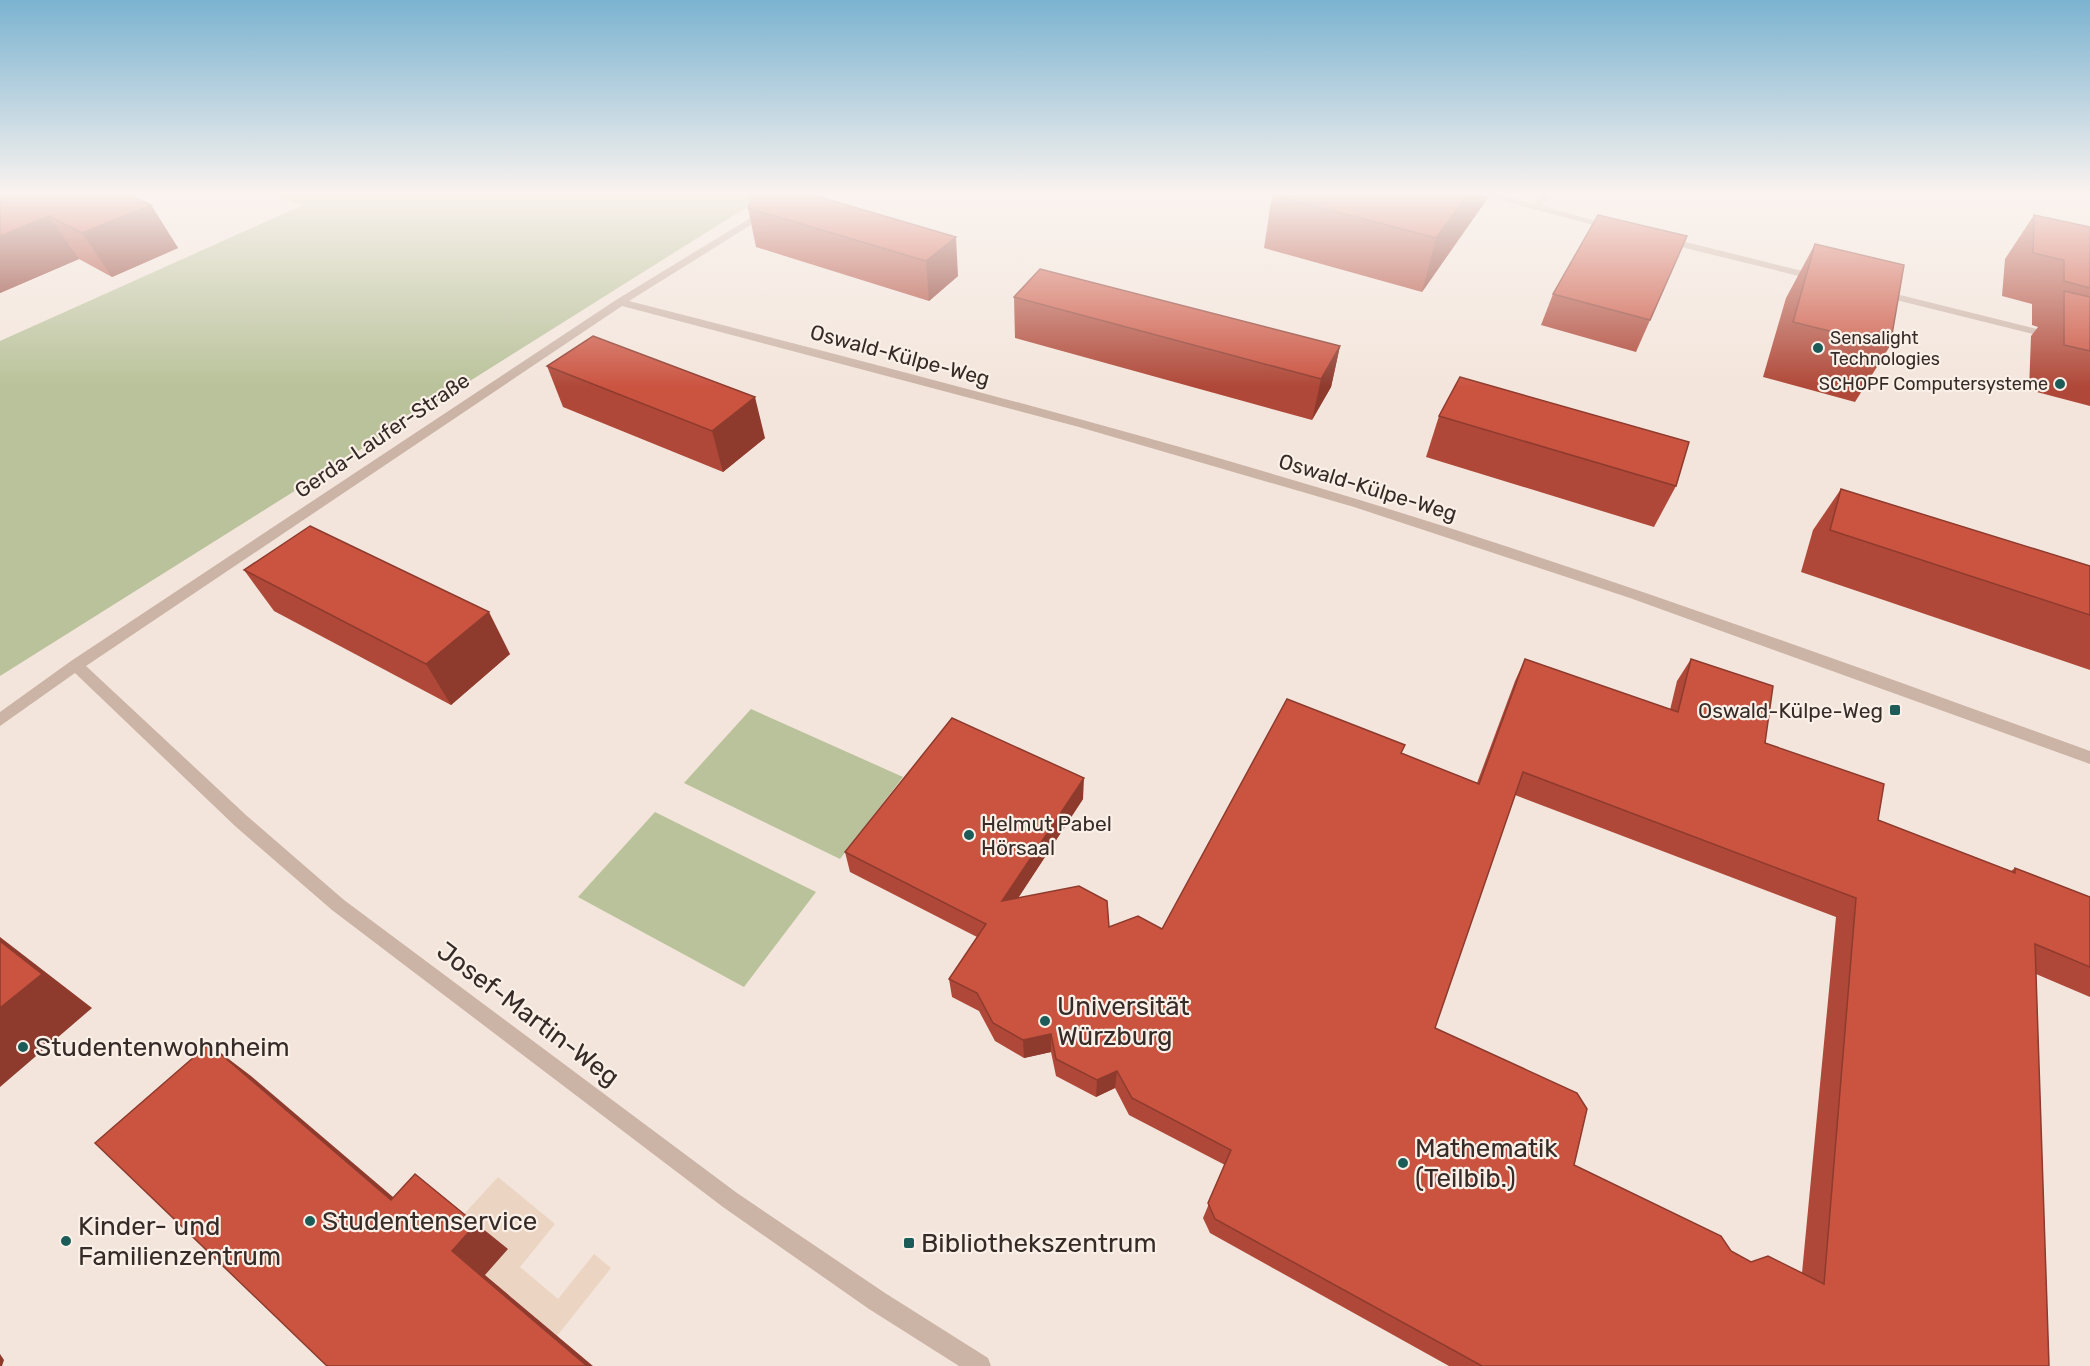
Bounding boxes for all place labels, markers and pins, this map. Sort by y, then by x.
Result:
place label: Sensalight Technologies [1830,327,1940,370]
marker: Sensalight Technologies [1811,341,1825,355]
place label: SCHOPF Computersysteme [1819,373,2048,395]
marker: SCHOPF Computersysteme [2053,377,2067,391]
place label: Oswald-Külpe-Weg [1698,698,1883,723]
marker: Oswald-Külpe-Weg [1888,703,1902,717]
place label: Helmut Pabel Hörsaal [981,811,1112,860]
marker: Helmut Pabel Hörsaal [962,828,976,842]
place label: Universität Würzburg [1057,991,1190,1052]
marker: Universität Würzburg [1038,1014,1052,1028]
place label: Studentenwohnheim [35,1032,290,1063]
marker: Studentenwohnheim [16,1040,30,1054]
place label: Mathematik (Teilbib.) [1415,1133,1558,1194]
marker: Mathematik (Teilbib.) [1396,1156,1410,1170]
place label: Studentenservice [322,1206,537,1237]
place label: Kinder- und Familienzentrum [78,1211,281,1272]
marker: Studentenservice [303,1214,317,1228]
place label: Bibliothekszentrum [921,1228,1157,1259]
marker: Kinder- und Familienzentrum [59,1234,73,1248]
marker: Bibliothekszentrum [902,1236,916,1250]

